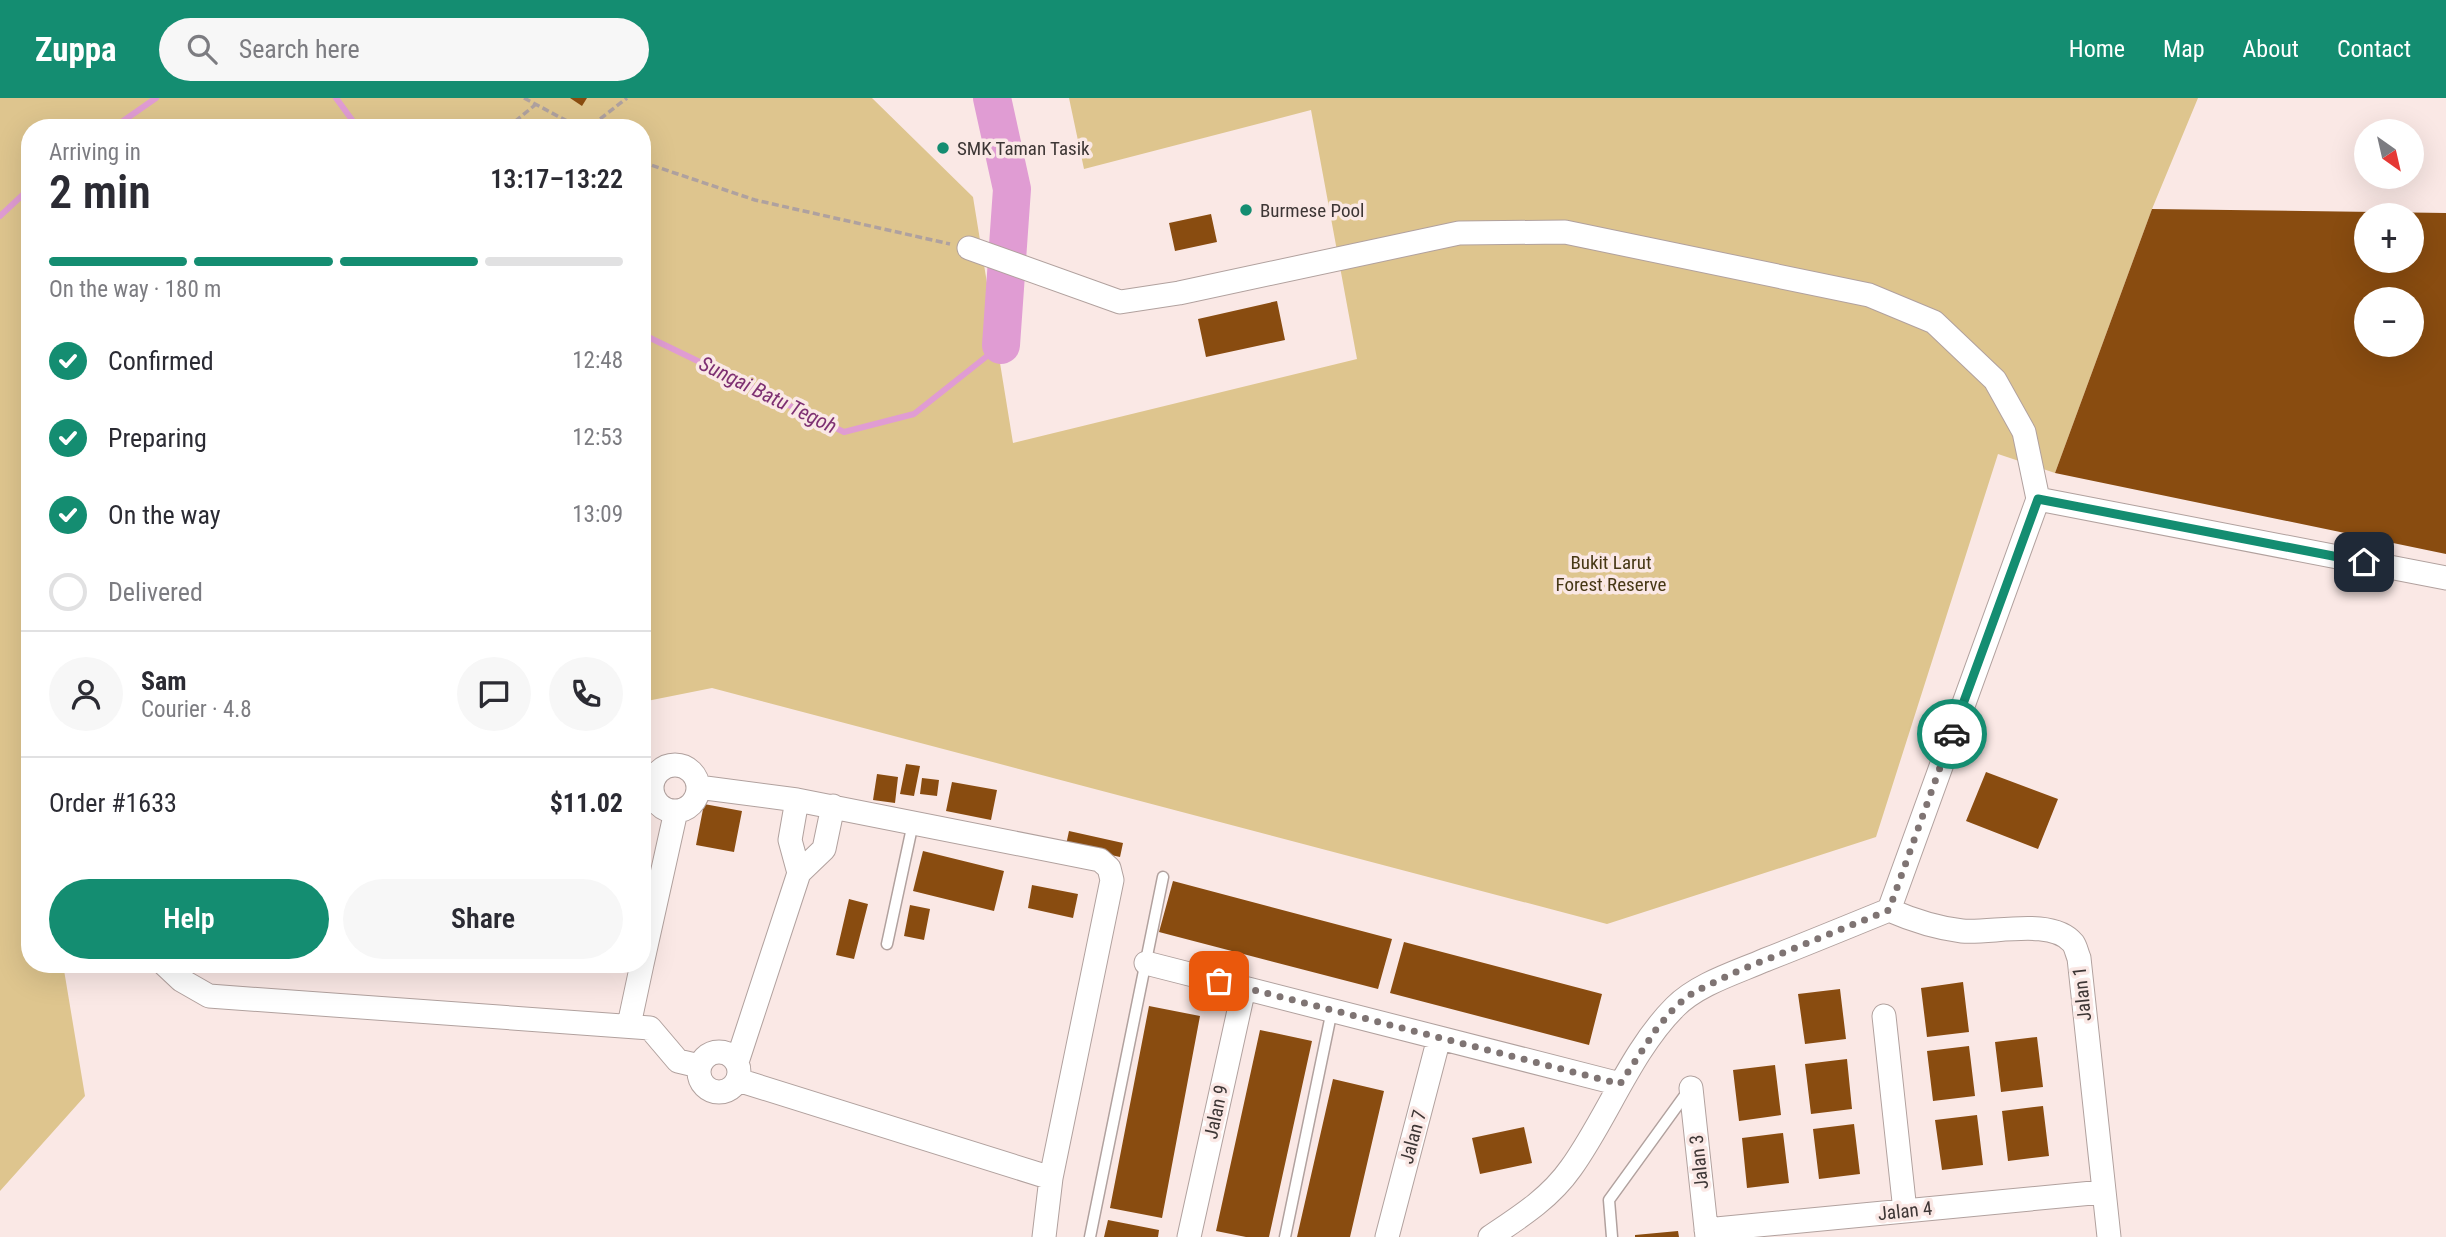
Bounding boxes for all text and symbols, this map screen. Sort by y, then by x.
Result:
search box [159,18,649,81]
text: Zuppa [35,30,117,69]
icon: search [183,30,221,68]
text: Search here [239,34,360,64]
text: Home [2069,35,2125,63]
text: Map [2163,35,2205,63]
text: About [2243,35,2299,63]
text: Contact [2337,35,2411,63]
north arrow [2354,119,2424,189]
map controls [2354,119,2424,357]
place label: SMK Taman Tasik [957,137,1090,160]
text: Arriving in [49,139,141,166]
marker: SMK Taman Tasik [935,140,951,156]
text: 13:17–13:22 [490,164,623,194]
text: 2 min [49,165,151,219]
place label: Burmese Pool [1260,199,1364,222]
marker: Burmese Pool [1238,202,1254,218]
button: + [2354,203,2424,273]
text: On the way · 180 m [49,276,221,303]
button: − [2354,287,2424,357]
icon: check [49,342,87,380]
text: Confirmed [108,346,214,376]
text: 12:48 [572,347,623,374]
water label: Sungai Batu Tegoh [695,351,841,439]
icon: check [49,419,87,457]
text: Preparing [108,423,207,453]
text: 12:53 [572,424,623,451]
icon: check [49,496,87,534]
text: On the way [108,500,221,530]
text: 13:09 [572,501,623,528]
pin [2334,532,2394,592]
icon: home [2345,543,2383,581]
park label: Bukit Larut Forest Reserve [1555,551,1667,596]
text: Delivered [108,577,203,607]
button: person [49,657,123,731]
button: chat [457,657,531,731]
button: phone [549,657,623,731]
text: Sam [141,666,187,696]
text: Courier · 4.8 [141,696,252,723]
courier [1917,699,1987,769]
icon: car [1933,715,1971,753]
text: Order #1633 [49,788,177,818]
text: $11.02 [550,788,623,818]
button: Help [49,879,329,959]
button: Share [343,879,623,959]
pin [1189,951,1249,1011]
icon: bag [1200,962,1238,1000]
street label: Jalan 1 [2068,966,2096,1022]
street label: Jalan 9 [1199,1083,1233,1141]
street label: Jalan 7 [1395,1108,1431,1166]
street label: Jalan 3 [1685,1134,1713,1190]
street label: Jalan 4 [1877,1197,1933,1225]

